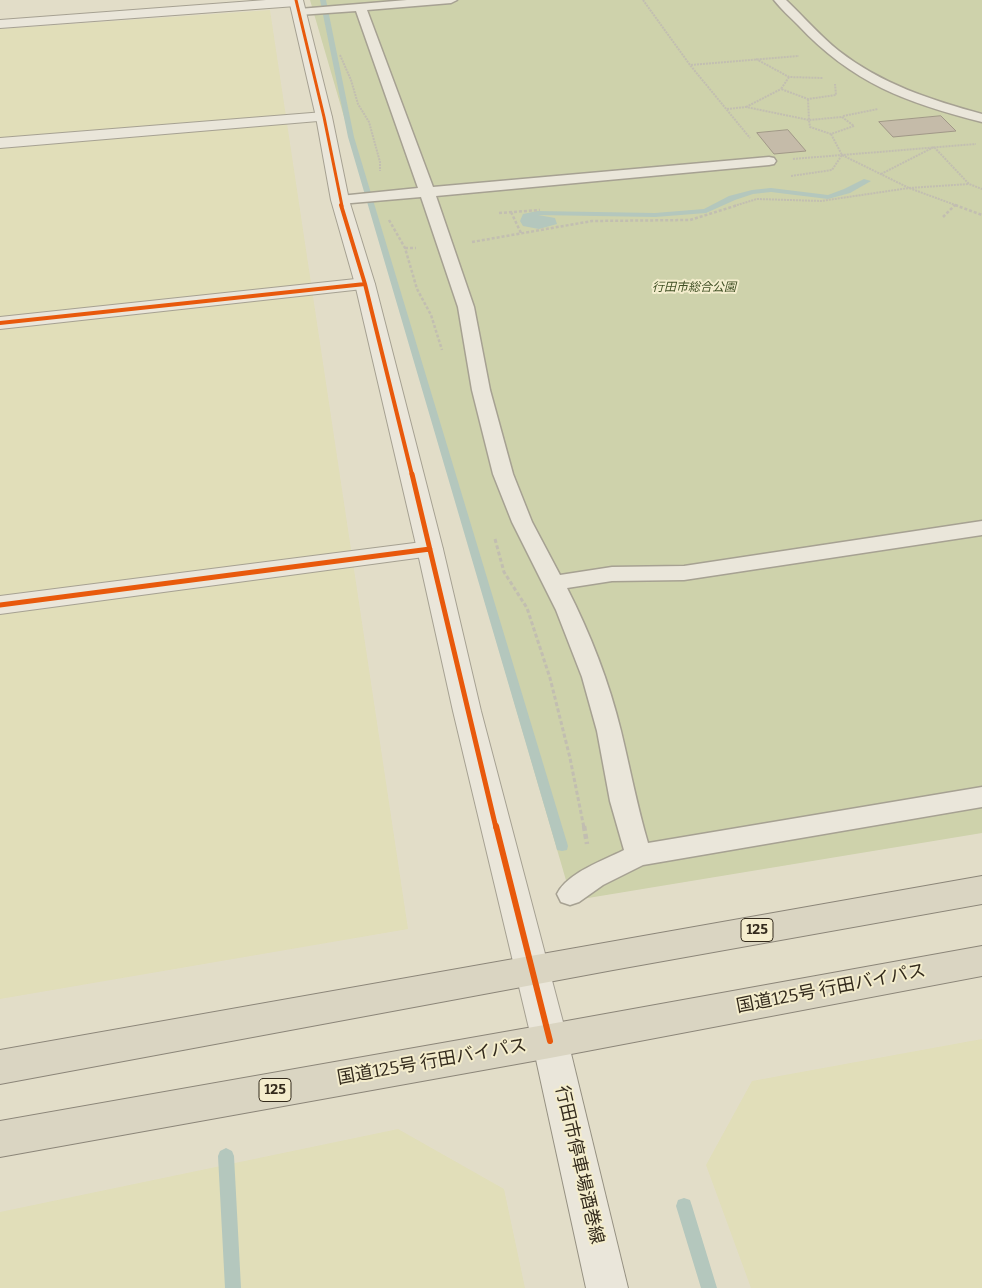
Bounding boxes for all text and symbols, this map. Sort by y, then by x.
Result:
park label: 行田市総合公園 [652,281,736,295]
road number: 125 [741,918,773,942]
street label: 国道125号 行田バイパス [735,960,927,1018]
street label: 国道125号 行田バイパス [335,1035,529,1089]
road number: 125 [259,1078,291,1102]
street label: 行田市停車場酒巻線 [550,1084,608,1246]

